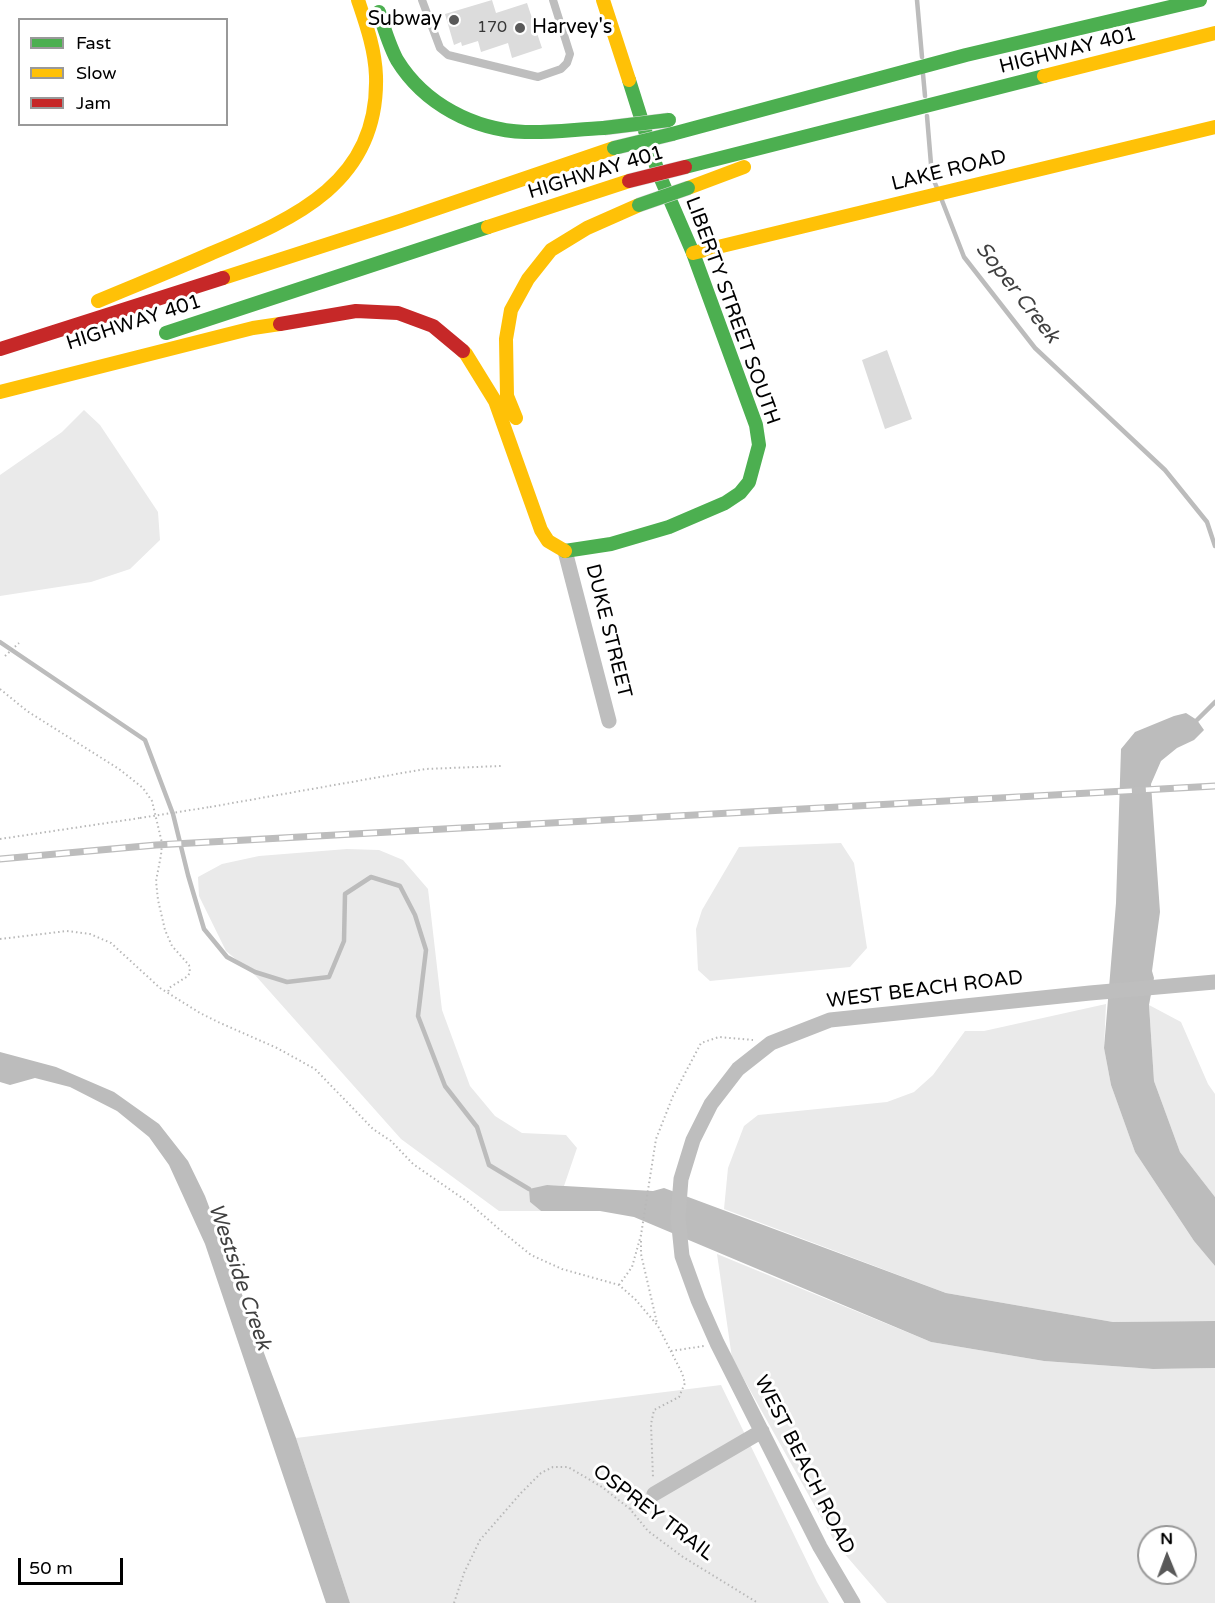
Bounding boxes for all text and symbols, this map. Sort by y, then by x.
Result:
place label: Subway [368,8,442,32]
marker: Subway [447,13,461,27]
place label: Harvey's [532,16,612,40]
legend [18,18,228,126]
house number: 170 [477,18,507,38]
marker: Harvey's [513,21,527,35]
street label: HIGHWAY 401 [997,22,1139,80]
text: Fast [76,32,111,54]
text: Slow [76,62,117,84]
text: Jam [76,92,111,114]
street label: HIGHWAY 401 [525,141,667,205]
street label: LAKE ROAD [889,145,1009,197]
street label: LIBERTY STREET SOUTH [680,194,784,428]
water label: Soper Creek [970,237,1064,349]
street label: HIGHWAY 401 [63,290,205,356]
street label: DUKE STREET [580,562,636,700]
street label: WEST BEACH ROAD [826,966,1024,1014]
water label: Westside Creek [202,1200,276,1354]
street label: WEST BEACH ROAD [748,1372,860,1558]
street label: OSPREY TRAIL [588,1460,718,1566]
north arrow [1137,1525,1197,1585]
text: N [1160,1529,1173,1549]
scale bar [21,1546,126,1584]
text: 50 m [29,1557,73,1579]

